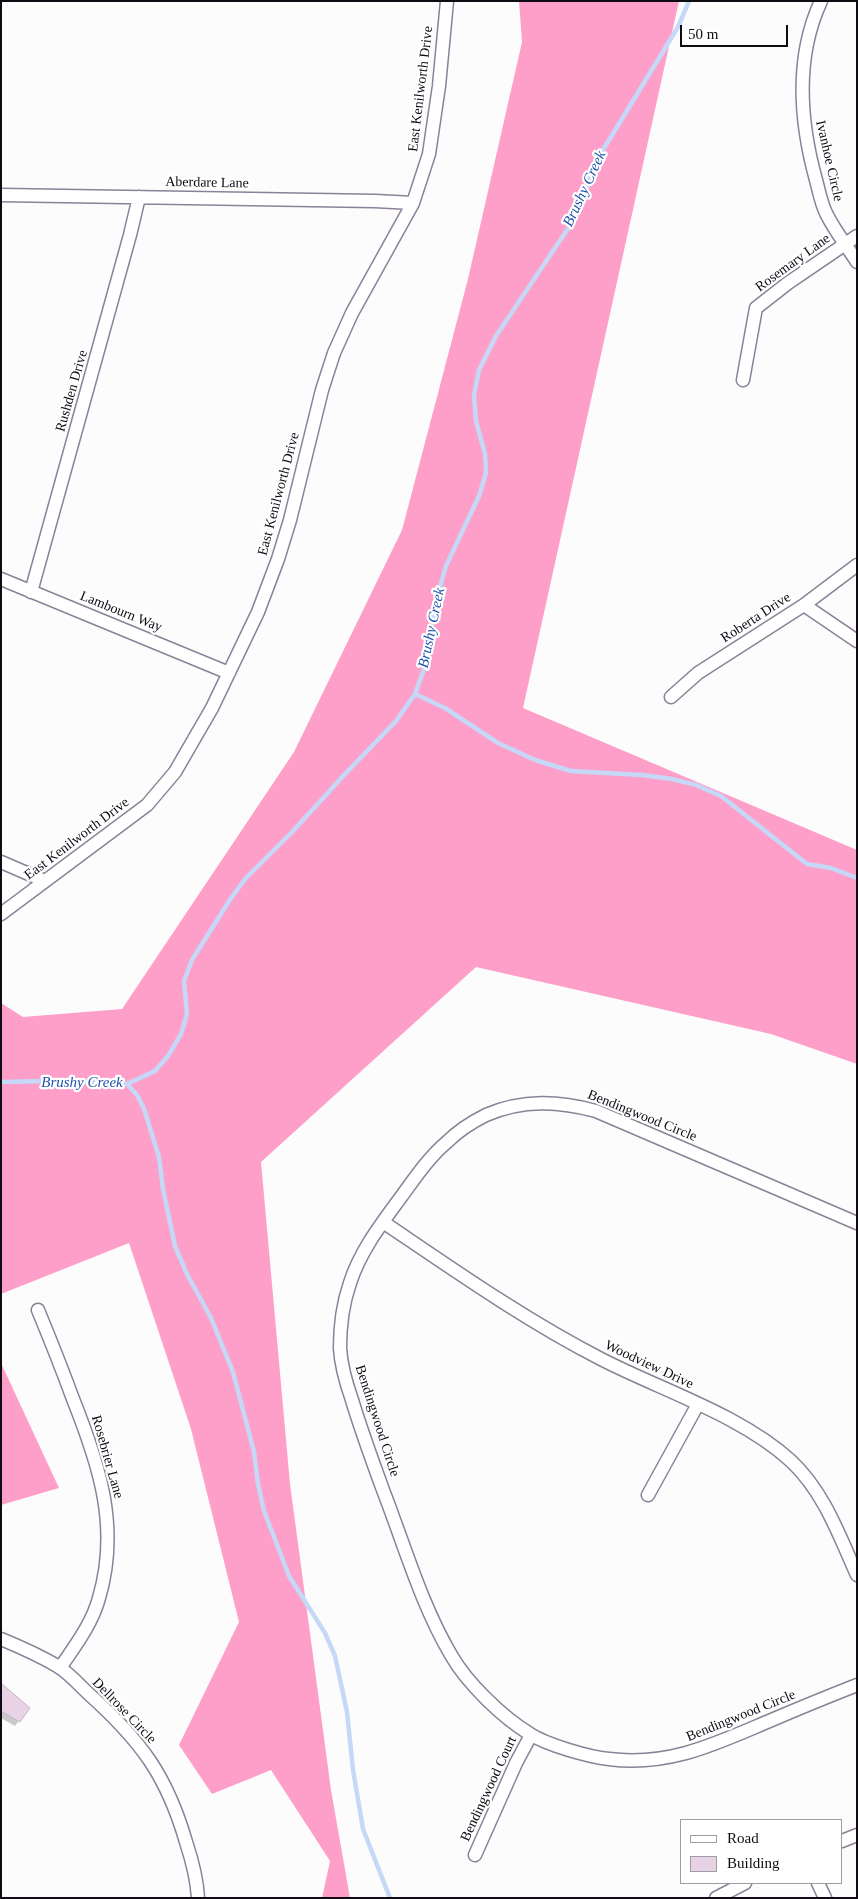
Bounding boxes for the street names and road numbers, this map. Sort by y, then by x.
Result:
street label: East Kenilworth Drive [405,25,437,153]
street label: Ivanhoe Circle [812,119,846,203]
street label: Aberdare Lane [165,174,249,192]
street label: Rosemary Lane [752,230,834,296]
street label: Rushden Drive [52,348,92,434]
street label: East Kenilworth Drive [254,431,304,557]
street label: Lambourn Way [77,588,165,636]
street label: Roberta Drive [718,589,794,647]
street label: East Kenilworth Drive [21,794,133,884]
street label: Bendingwood Circle [585,1086,699,1146]
street label: Woodview Drive [602,1337,696,1393]
street label: Bendingwood Circle [351,1363,403,1479]
street label: Rosebrier Lane [87,1413,127,1501]
street label: Dellrose Circle [88,1675,160,1747]
street label: Bendingwood Circle [684,1686,798,1746]
street label: Bendingwood Court [457,1734,521,1844]

